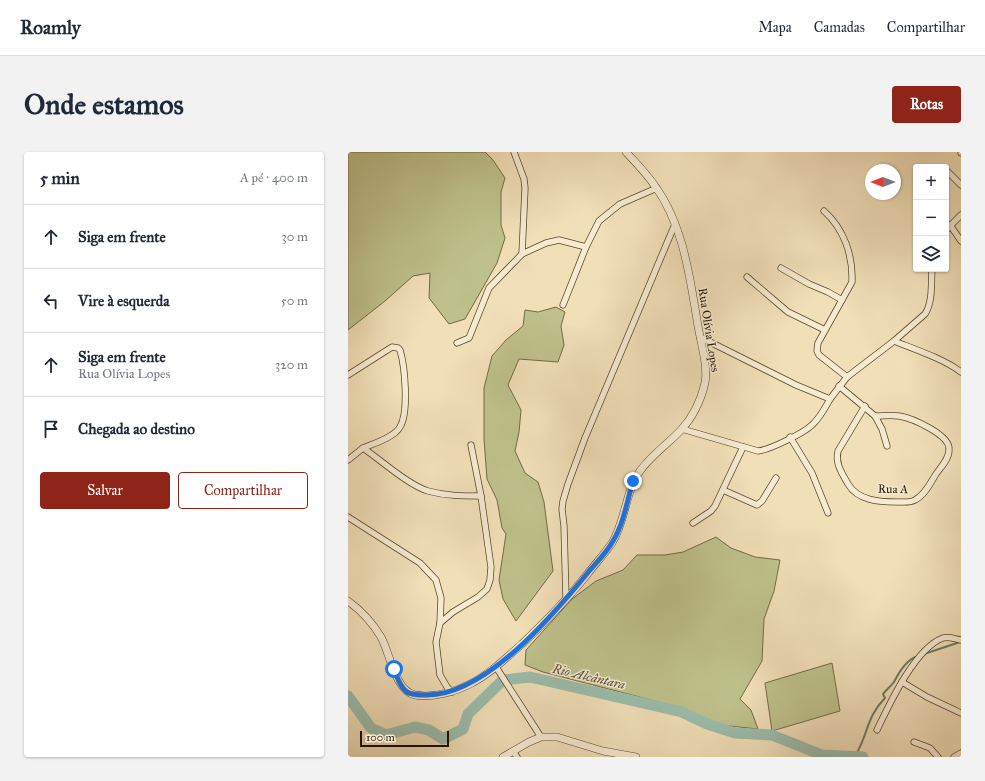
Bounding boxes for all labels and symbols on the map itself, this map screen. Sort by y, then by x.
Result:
north arrow [865,164,901,200]
street label: Rua Olívia Lopes [695,287,723,373]
route end [624,472,642,490]
street label: Rua A [878,482,908,496]
route start [385,660,403,678]
water label: Rio Alcântara [550,661,627,693]
scale bar [360,729,449,748]

